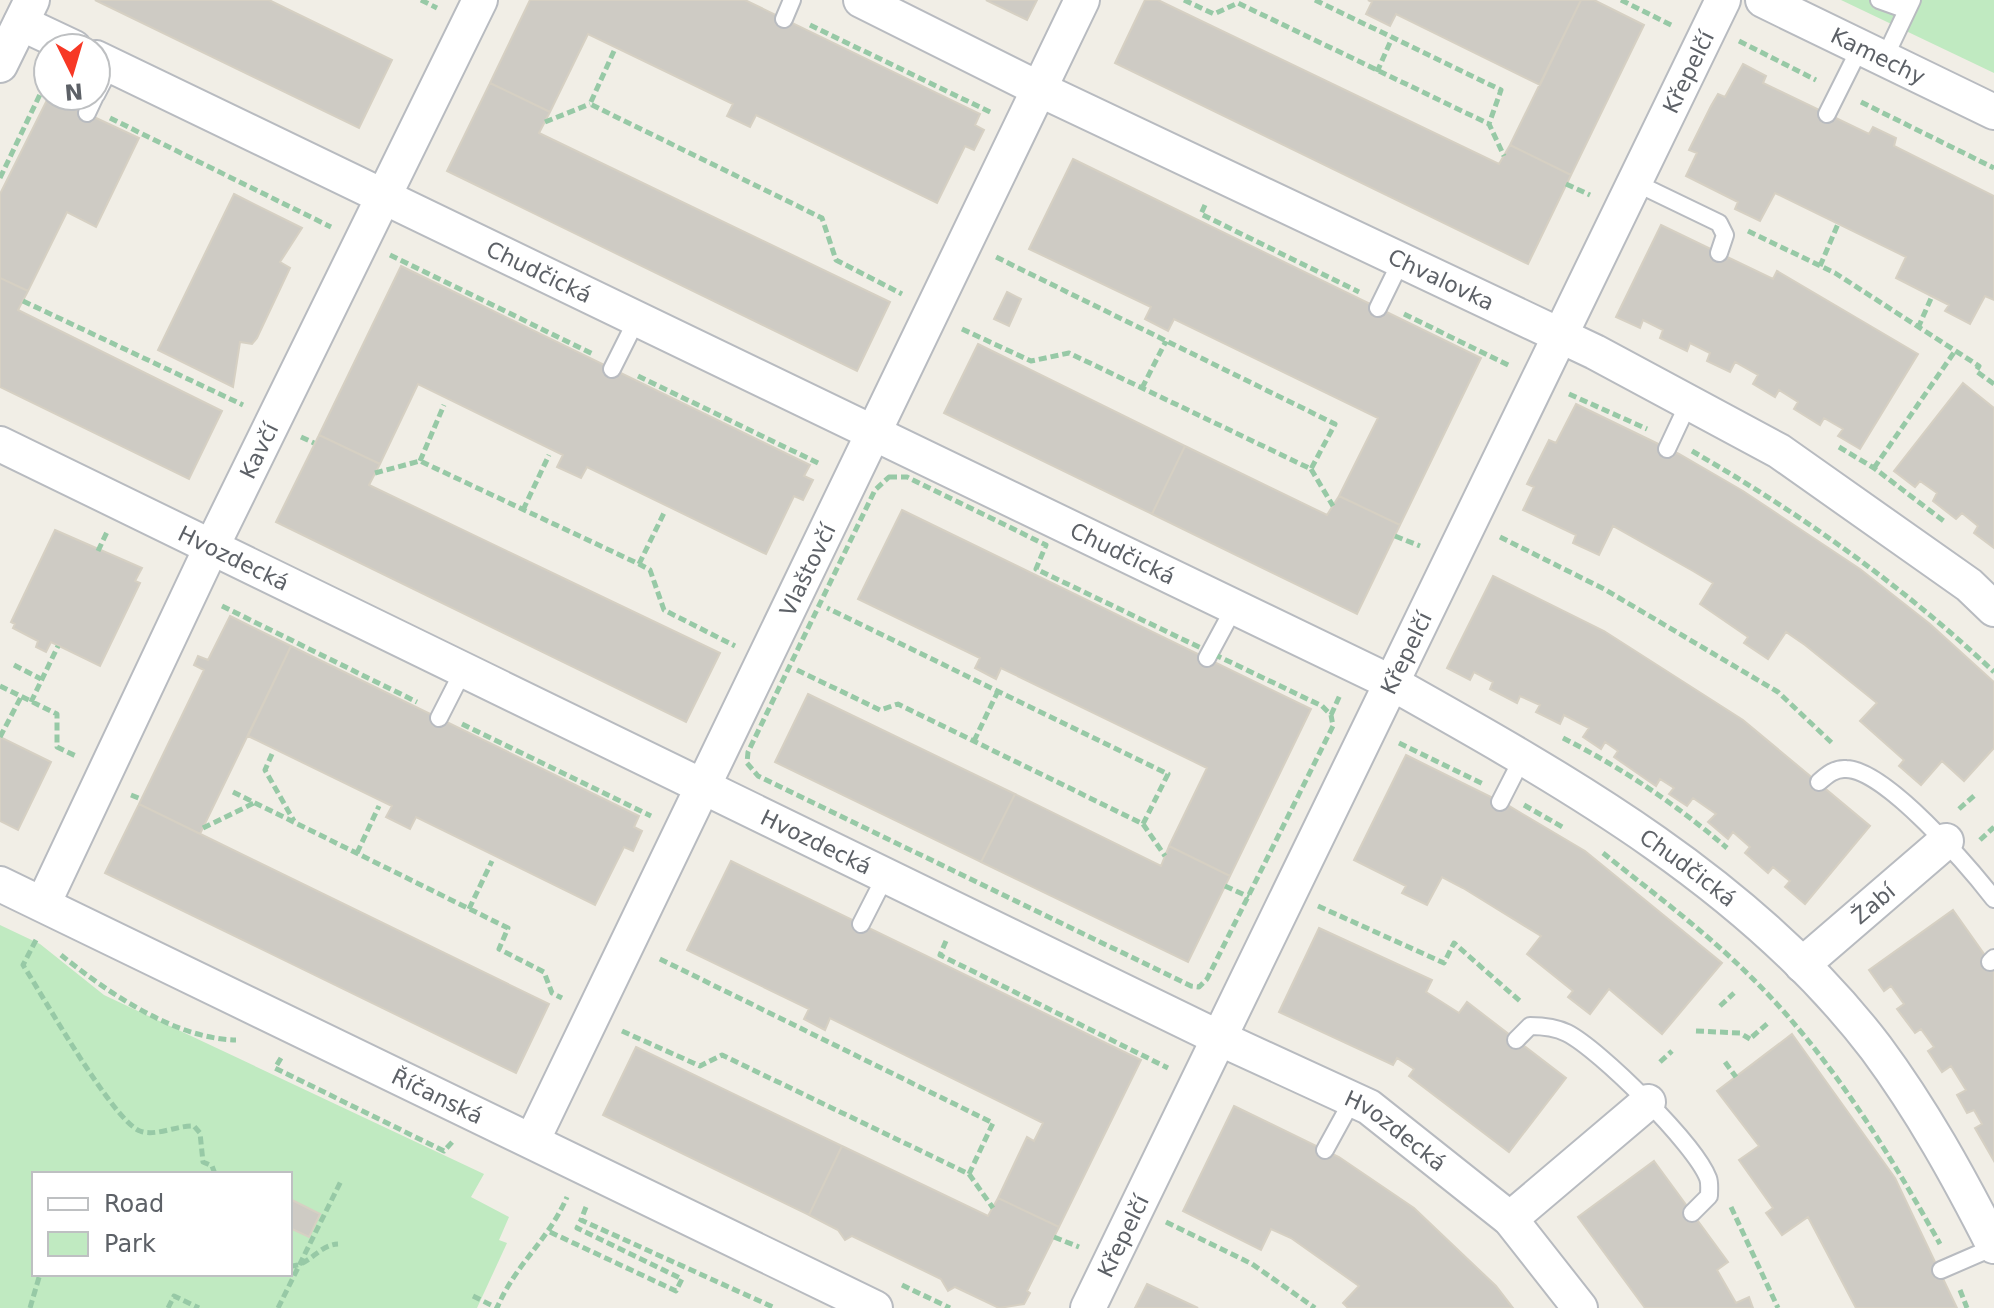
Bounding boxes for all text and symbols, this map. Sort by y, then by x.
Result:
street label: Kamechy [1827,22,1929,89]
street label: Křepelčí [1658,26,1719,117]
north arrow [32,32,112,112]
text: N [63,78,84,105]
street label: Chudčická [483,236,596,308]
street label: Chvalovka [1384,244,1498,315]
street label: Kavčí [235,418,283,483]
street label: Chudčická [1066,517,1179,589]
street label: Vlaštovčí [774,519,841,620]
street label: Hvozdecká [174,520,293,595]
street label: Křepelčí [1375,607,1437,698]
street label: Hvozdecká [757,804,876,879]
street label: Chudčická [1635,824,1741,912]
street label: Žabí [1847,878,1900,929]
street label: Říčanská [388,1063,487,1129]
street label: Hvozdecká [1341,1085,1451,1176]
legend [32,1172,292,1276]
text: Road [104,1190,164,1218]
street label: Křepelčí [1092,1190,1154,1281]
text: Park [104,1230,156,1258]

